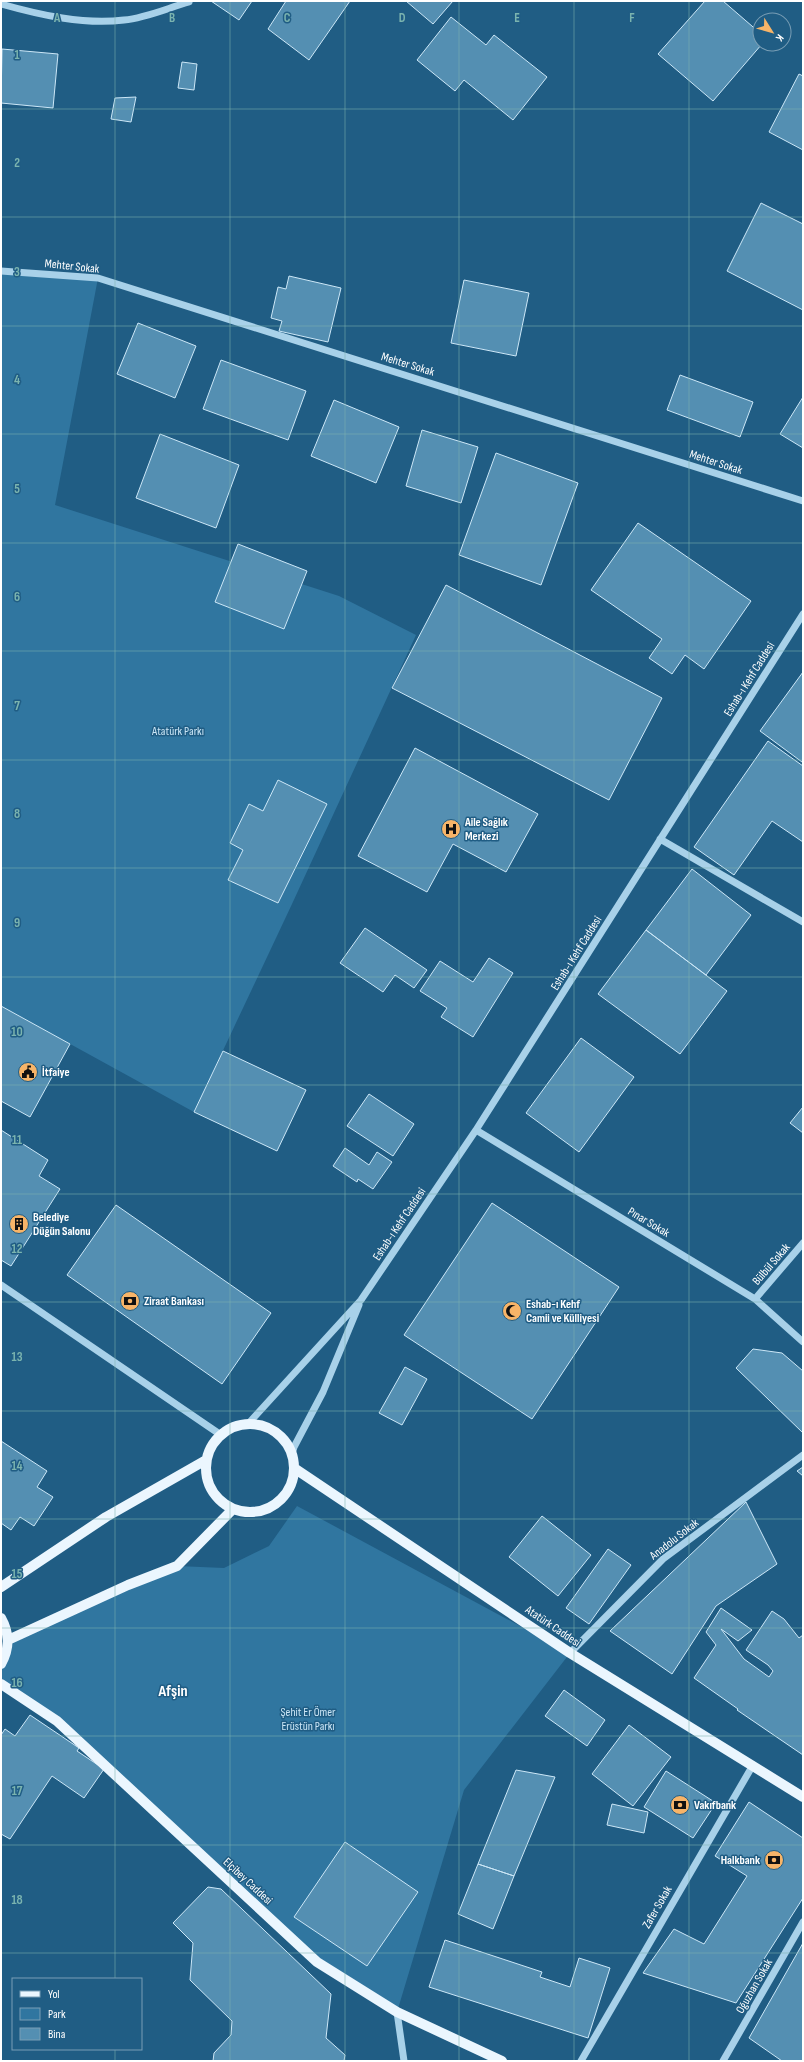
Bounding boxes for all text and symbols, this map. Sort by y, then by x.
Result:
text: A [53,10,61,26]
text: B [169,10,175,26]
text: C [284,10,291,26]
text: D [399,10,406,26]
text: E [514,10,520,26]
text: F [629,10,635,26]
north arrow [752,12,792,52]
text: K [772,32,786,44]
text: 1 [14,47,20,63]
text: 2 [14,155,20,171]
street label: Mehter Sokak [44,256,100,277]
text: 3 [14,264,20,280]
street label: Mehter Sokak [379,349,437,380]
text: 4 [14,372,20,388]
street label: Mehter Sokak [687,447,745,478]
text: 5 [14,481,20,497]
text: 6 [14,589,20,605]
street label: Eshab-ı Kehf Caddesi [721,639,778,719]
text: 7 [14,698,20,714]
park label: Atatürk Parkı [151,724,204,739]
text: 8 [14,806,20,822]
place label: Aile Sağlık Merkezi [464,815,508,844]
hospital icon: Aile Sağlık Merkezi [440,818,462,840]
street label: Eshab-ı Kehf Caddesi [548,913,605,993]
text: 9 [14,915,20,931]
text: 10 [11,1024,23,1040]
public building icon: İtfaiye [17,1061,39,1083]
place label: İtfaiye [42,1065,70,1080]
text: 11 [12,1132,22,1148]
street label: Eshab-ı Kehf Caddesi [370,1185,429,1264]
street label: Pınar Sokak [625,1204,673,1241]
place label: Belediye Düğün Salonu [33,1210,91,1239]
building icon: Belediye Düğün Salonu [8,1213,30,1235]
street label: Bülbül Sokak [749,1240,794,1288]
text: 12 [12,1241,23,1257]
bank icon: Ziraat Bankası [119,1290,141,1312]
place label: Ziraat Bankası [144,1294,204,1309]
place label: Eshab-ı Kehf Camii ve Külliyesi [526,1297,599,1326]
mosque icon: Eshab-ı Kehf Camii ve Külliyesi [501,1300,523,1322]
text: 13 [12,1349,23,1365]
text: 14 [11,1458,23,1474]
street label: Anadolu Sokak [646,1515,702,1564]
text: 15 [12,1566,23,1582]
street label: Atatürk Caddesi [521,1602,583,1650]
text: 16 [11,1675,23,1691]
district label: Afşin [157,1682,188,1701]
park label: Şehit Er Ömer Erüstün Parkı [280,1705,336,1734]
text: 17 [12,1783,23,1799]
bank icon: Vakıfbank [669,1794,691,1816]
place label: Vakıfbank [694,1798,736,1813]
bank icon: Halkbank [763,1849,785,1871]
place label: Halkbank [721,1853,760,1868]
street label: Elçibey Caddesi [220,1855,275,1908]
street label: Zafer Sokak [639,1883,676,1931]
text: 18 [11,1892,23,1908]
street label: Oğuzhan Sokak [733,1956,776,2016]
legend [12,1978,142,2050]
text: Yol [48,1987,60,2002]
text: Park [48,2007,66,2022]
text: Bina [48,2027,66,2042]

